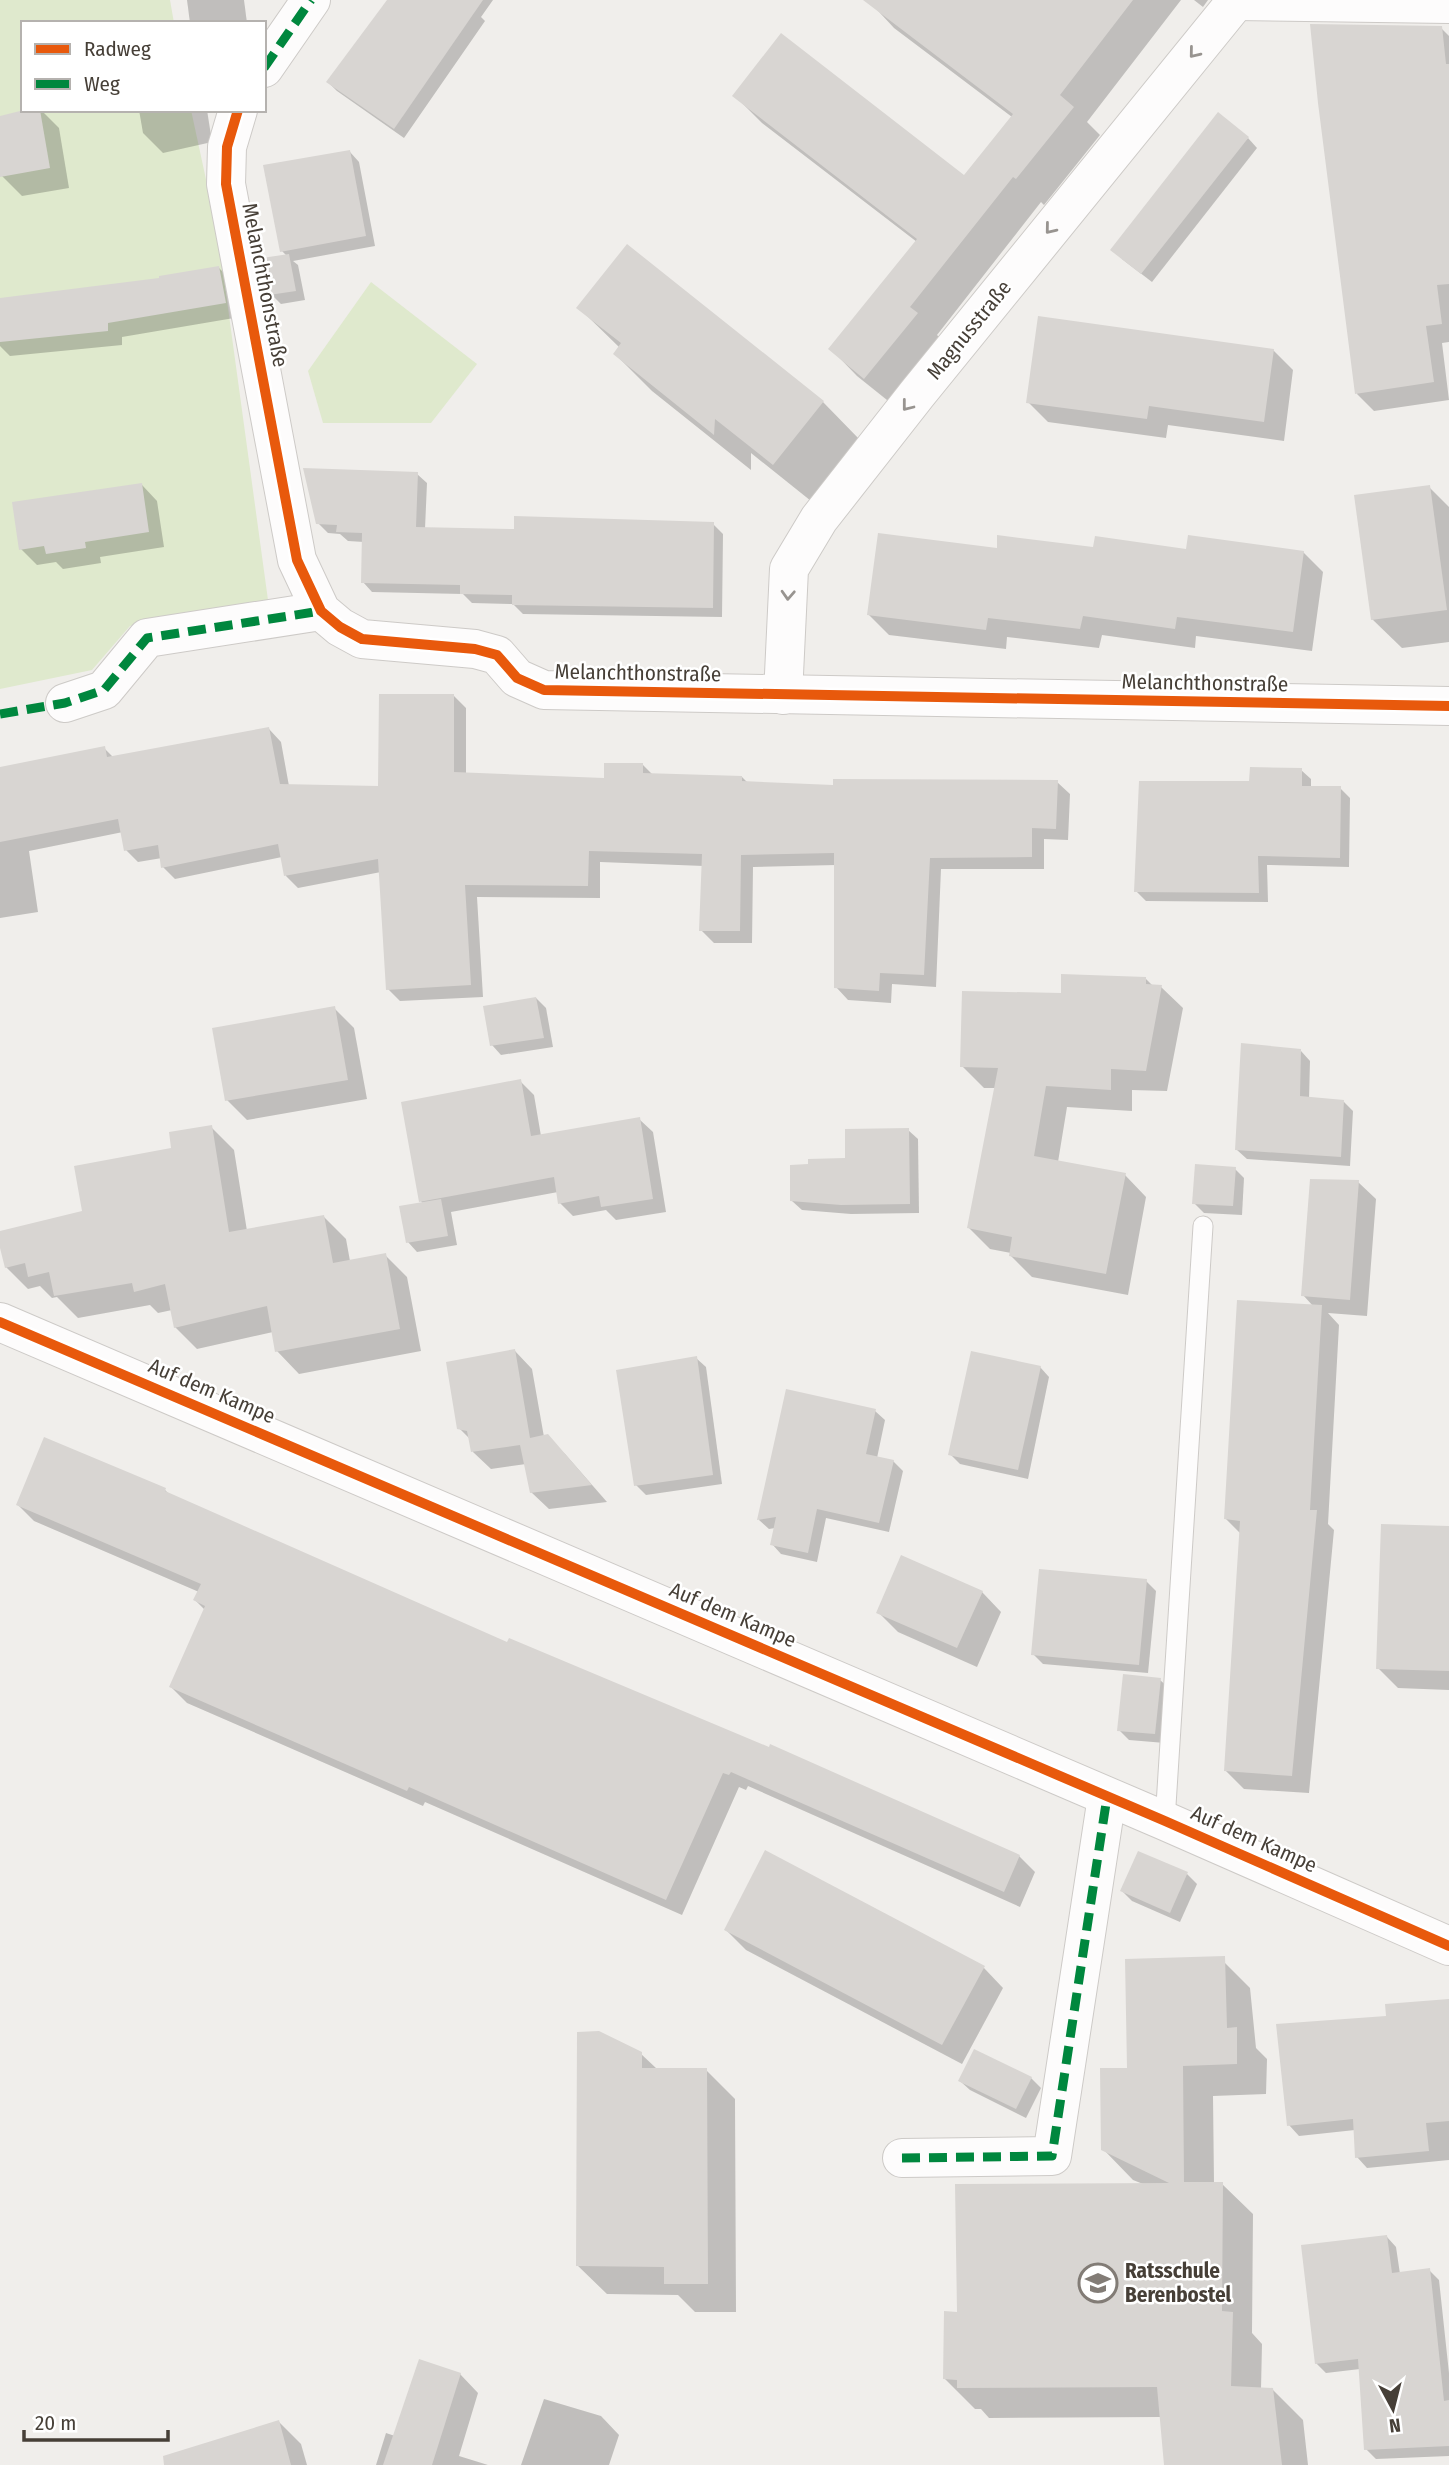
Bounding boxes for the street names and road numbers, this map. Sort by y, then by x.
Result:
street label: Melanchthonstraße [236,201,294,369]
street label: Magnusstraße [921,275,1017,385]
street label: Melanchthonstraße [554,659,722,687]
street label: Melanchthonstraße [1121,669,1289,697]
street label: Auf dem Kampe [145,1353,279,1429]
street label: Auf dem Kampe [666,1577,800,1653]
street label: Auf dem Kampe [1187,1800,1321,1878]

